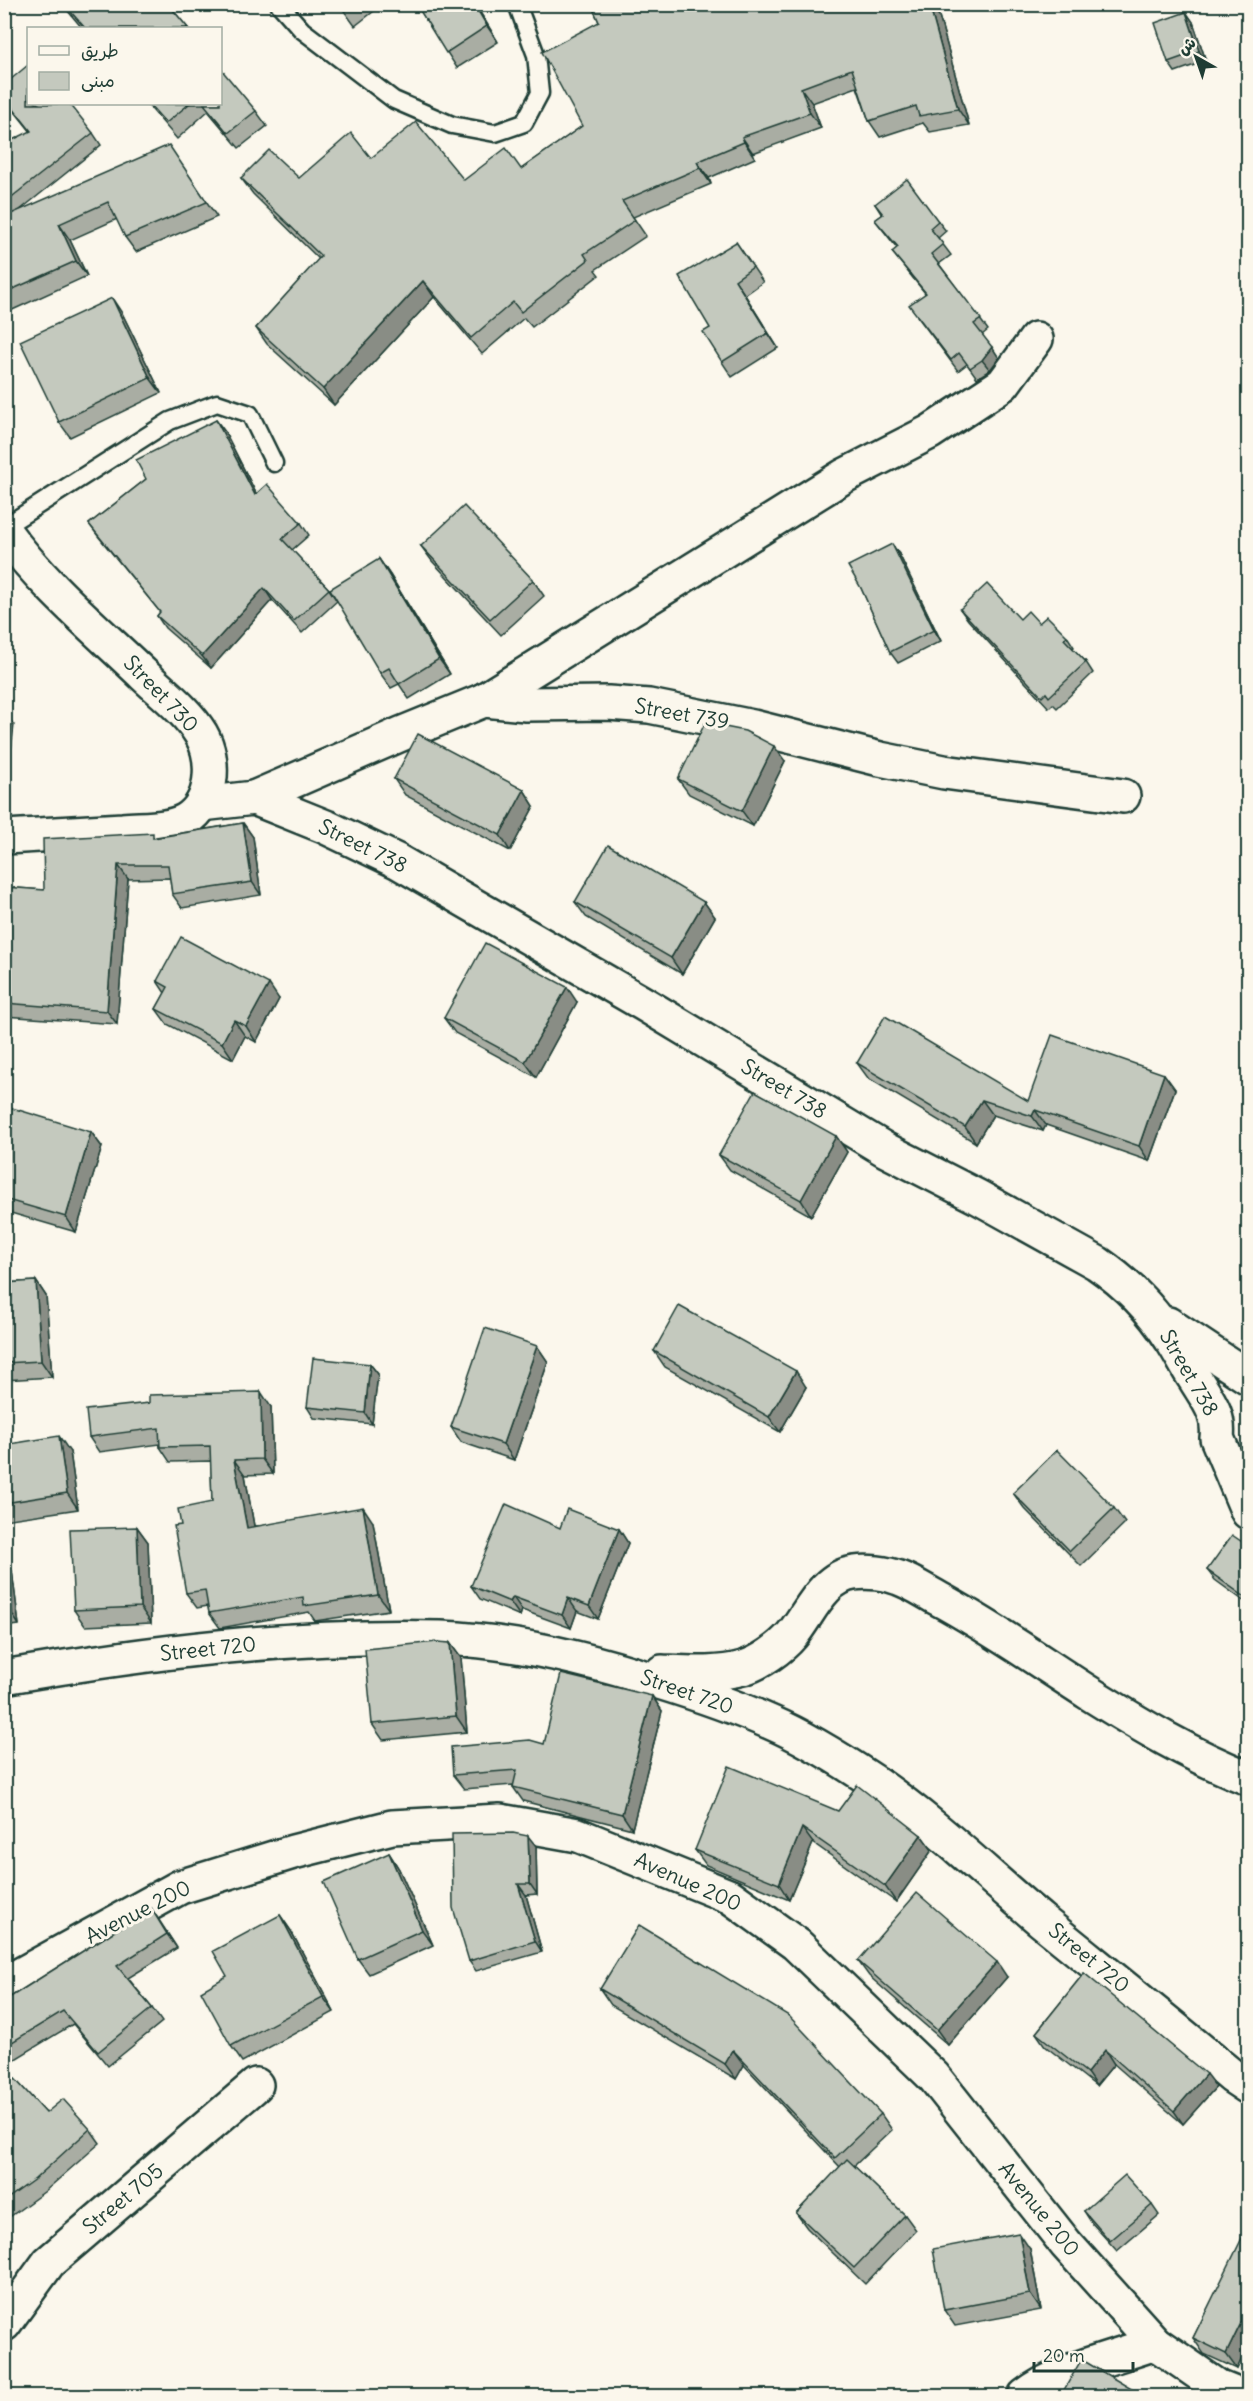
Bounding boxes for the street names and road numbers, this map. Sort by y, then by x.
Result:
street label: Street 730 [118,649,205,738]
street label: Street 739 [633,692,731,735]
street label: Street 738 [314,813,412,879]
street label: Street 738 [736,1052,832,1125]
street label: Street 738 [1154,1325,1225,1421]
street label: Street 720 [158,1630,257,1667]
street label: Street 720 [637,1663,737,1720]
street label: Avenue 200 [630,1846,746,1917]
street label: Avenue 200 [81,1874,195,1950]
street label: Street 720 [1043,1917,1135,1999]
street label: Avenue 200 [993,2156,1086,2262]
street label: Street 705 [77,2157,169,2240]

